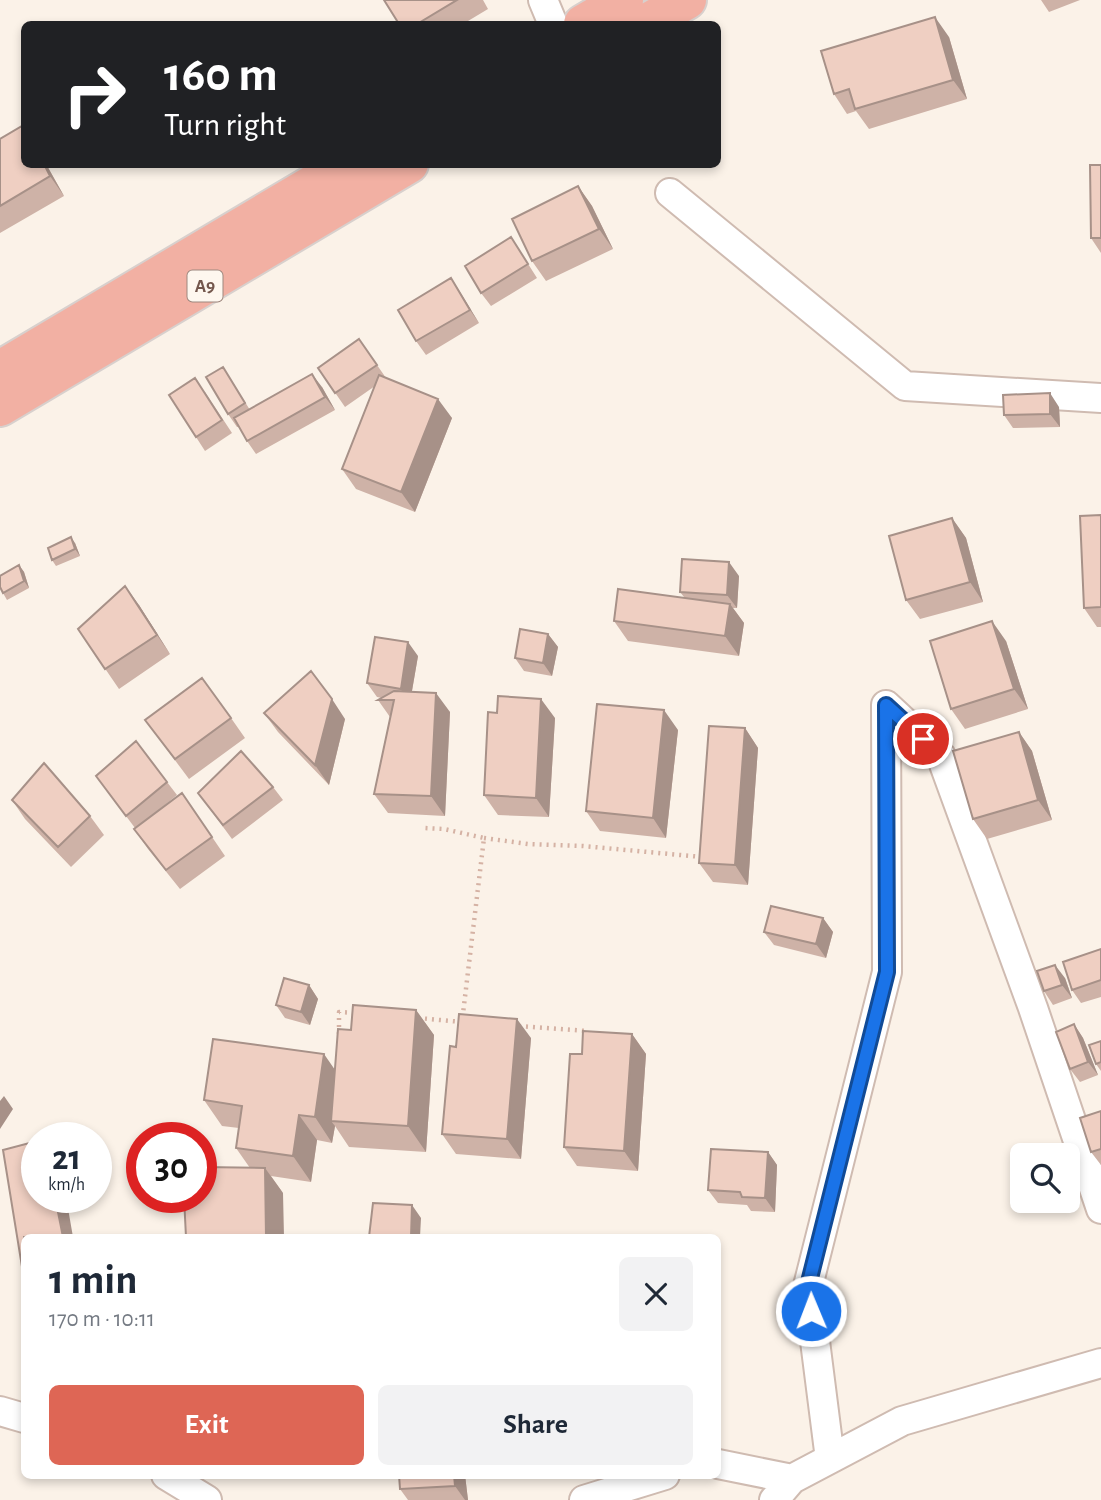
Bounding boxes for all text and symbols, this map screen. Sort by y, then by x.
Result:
icon: right [49,49,140,140]
text: 160 m [164,51,278,100]
text: Turn right [164,109,286,141]
road number: A9 [188,270,222,302]
pin [893,709,953,769]
icon: arrive [904,720,942,758]
speed limit sign: 30 [126,1122,217,1213]
text: 21 [52,1141,81,1176]
map controls [1010,1143,1080,1213]
button: search [1010,1143,1080,1213]
text: km/h [48,1176,85,1194]
button: close [619,1257,693,1331]
text: 1 min [49,1259,138,1301]
position arrow [774,1274,848,1348]
text: 170 m · 10:11 [49,1308,155,1331]
button: Exit [49,1385,364,1465]
button: Share [378,1385,693,1465]

